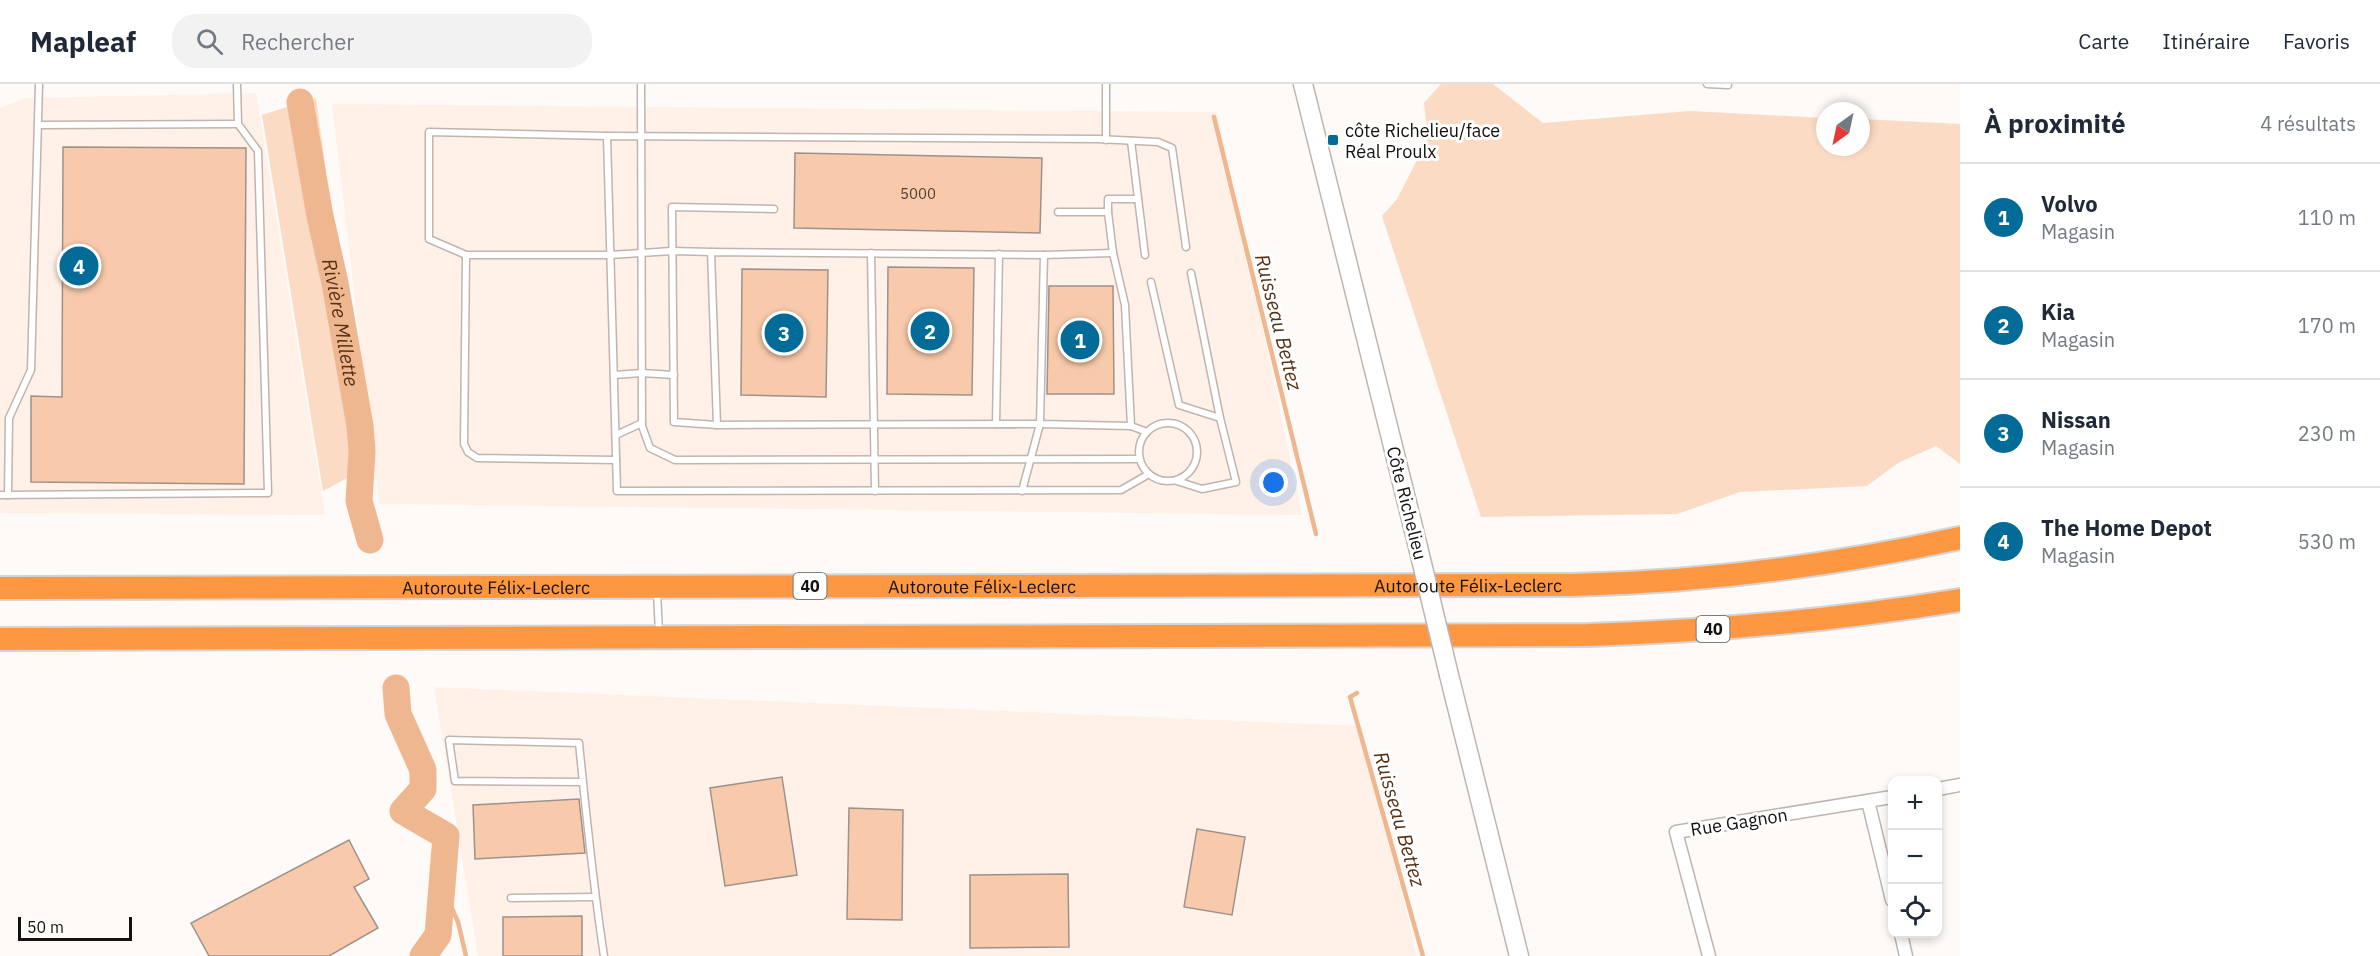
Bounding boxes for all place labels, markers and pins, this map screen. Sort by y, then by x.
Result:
place label: côte Richelieu/face Réal Proulx [1345,119,1500,163]
marker: côte Richelieu/face Réal Proulx [1326,133,1340,147]
pin: 4 [60,244,98,288]
pin: 2 [910,308,950,354]
pin: 3 [764,310,804,356]
pin: 1 [1060,318,1100,362]

